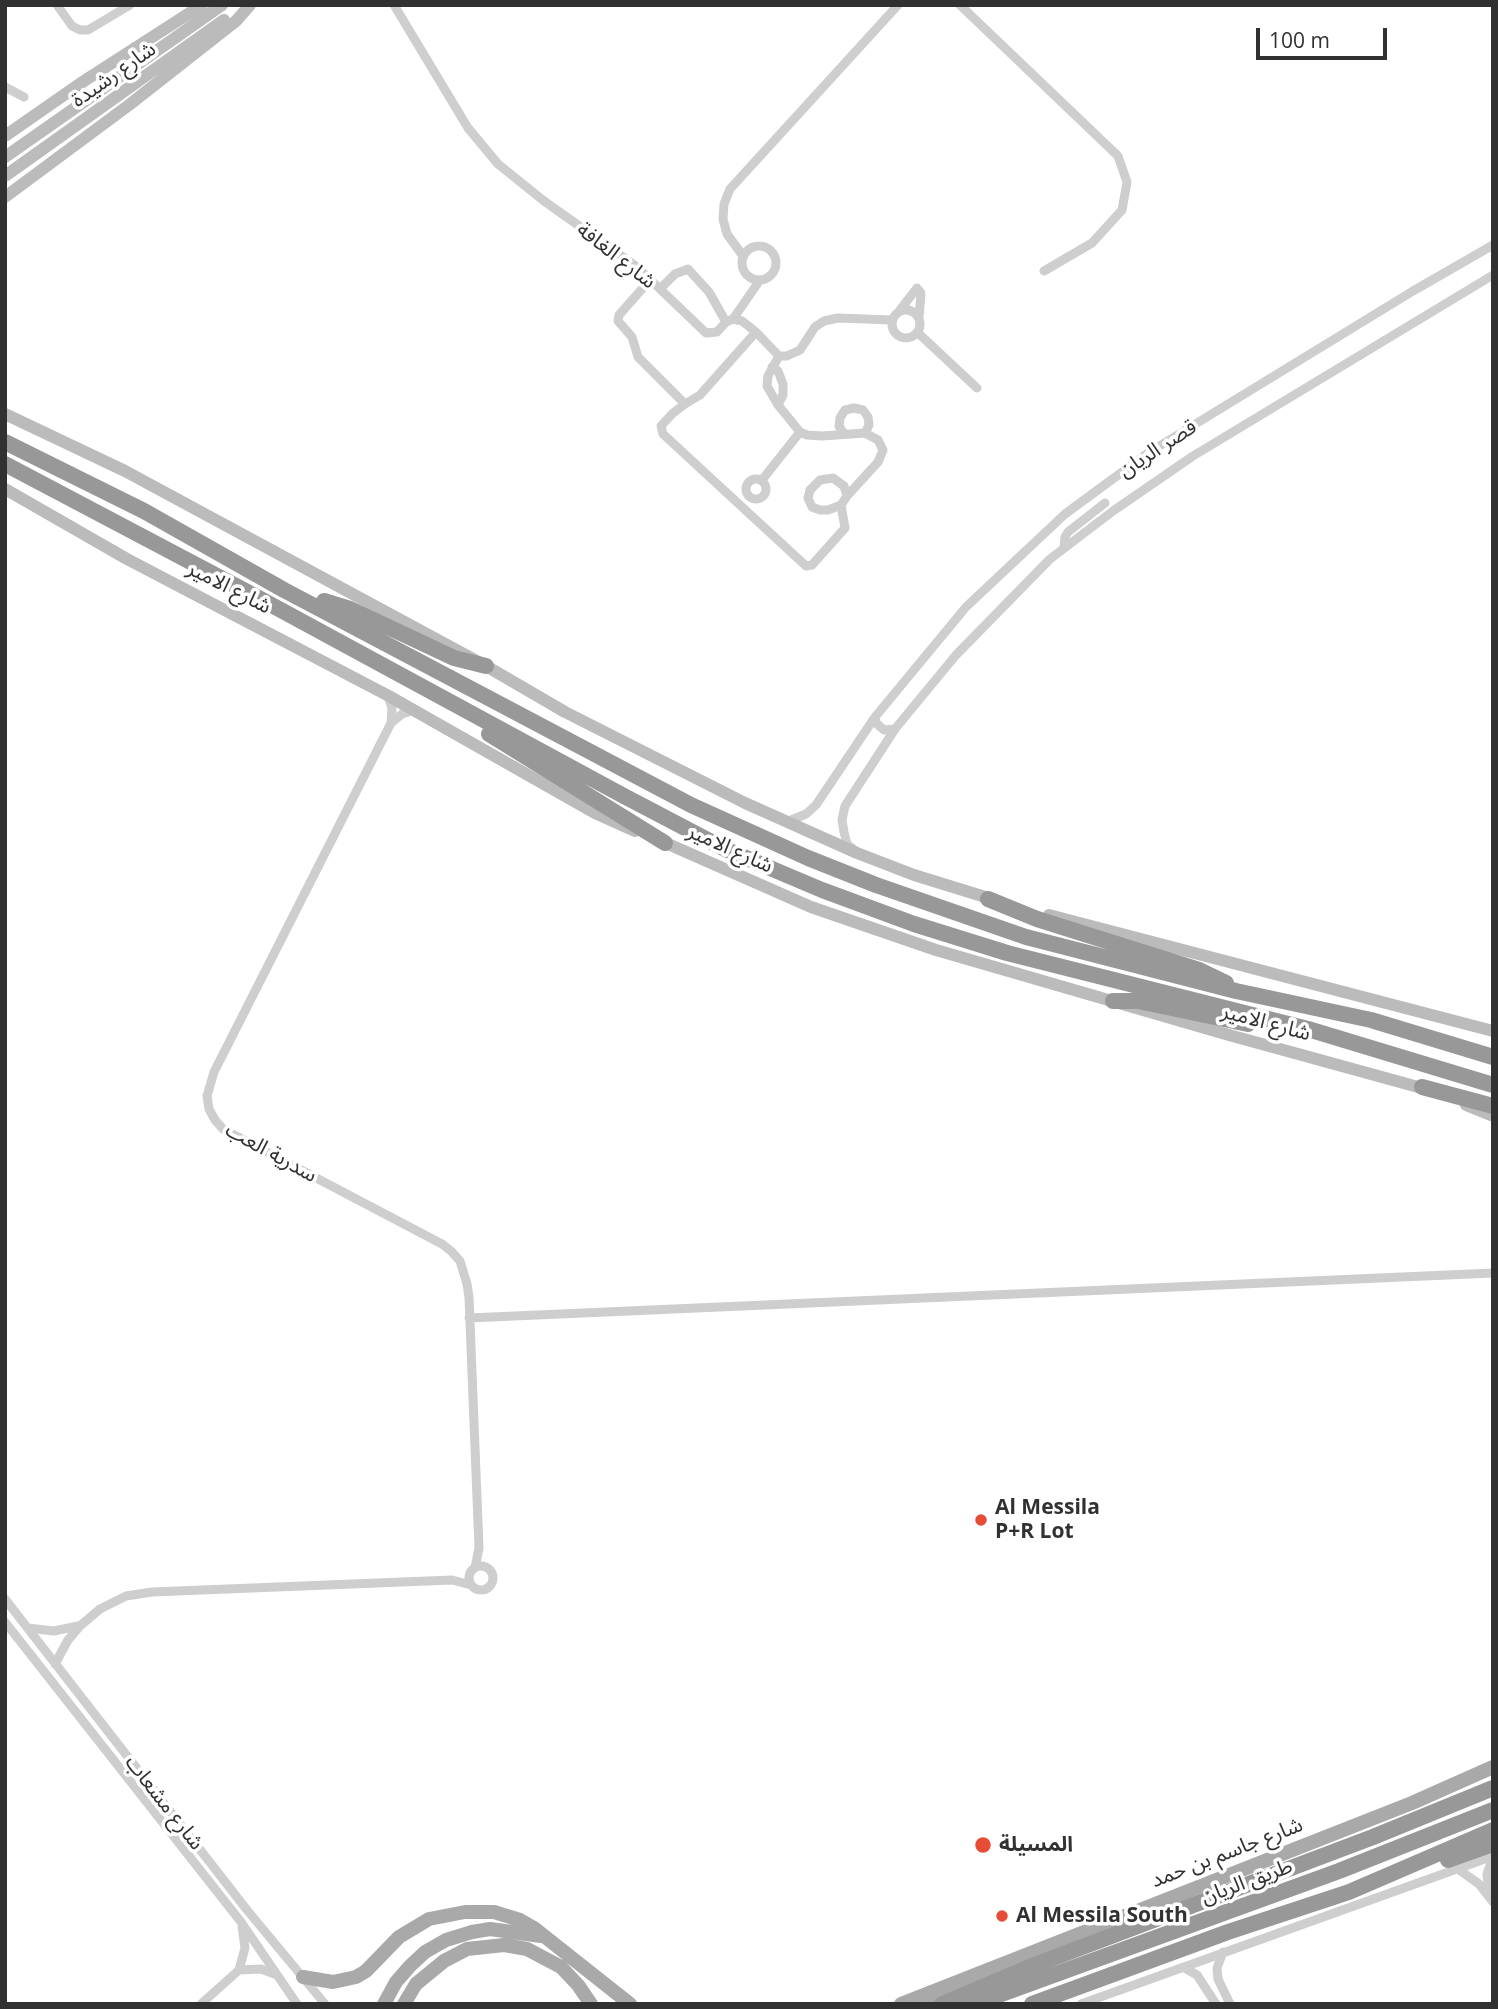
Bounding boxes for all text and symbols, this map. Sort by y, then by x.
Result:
scale bar [1260,14,1391,58]
text: 100 m [1269,26,1330,54]
street label: شارع رشيدة [67,37,161,113]
street label: شارع الغافة [571,217,661,295]
street label: قصر الريان [1114,414,1202,484]
street label: شارع الامير [183,556,275,620]
street label: شارع الامير [683,819,777,879]
street label: شارع الامير [1219,999,1313,1047]
street label: سدرية العب [221,1117,321,1189]
place label: Al Messila P+R Lot [995,1495,1100,1545]
marker: Al Messila P+R Lot [973,1512,989,1528]
street label: شارع مشعاب [119,1751,209,1855]
street label: شارع جاسم بن حمد [1147,1812,1307,1894]
place label: المسيلة [999,1832,1073,1858]
marker: المسيلة [973,1835,993,1855]
street label: طريق الريان [1198,1854,1296,1910]
place label: Al Messila South [1016,1903,1188,1929]
marker: Al Messila South [994,1908,1010,1924]

